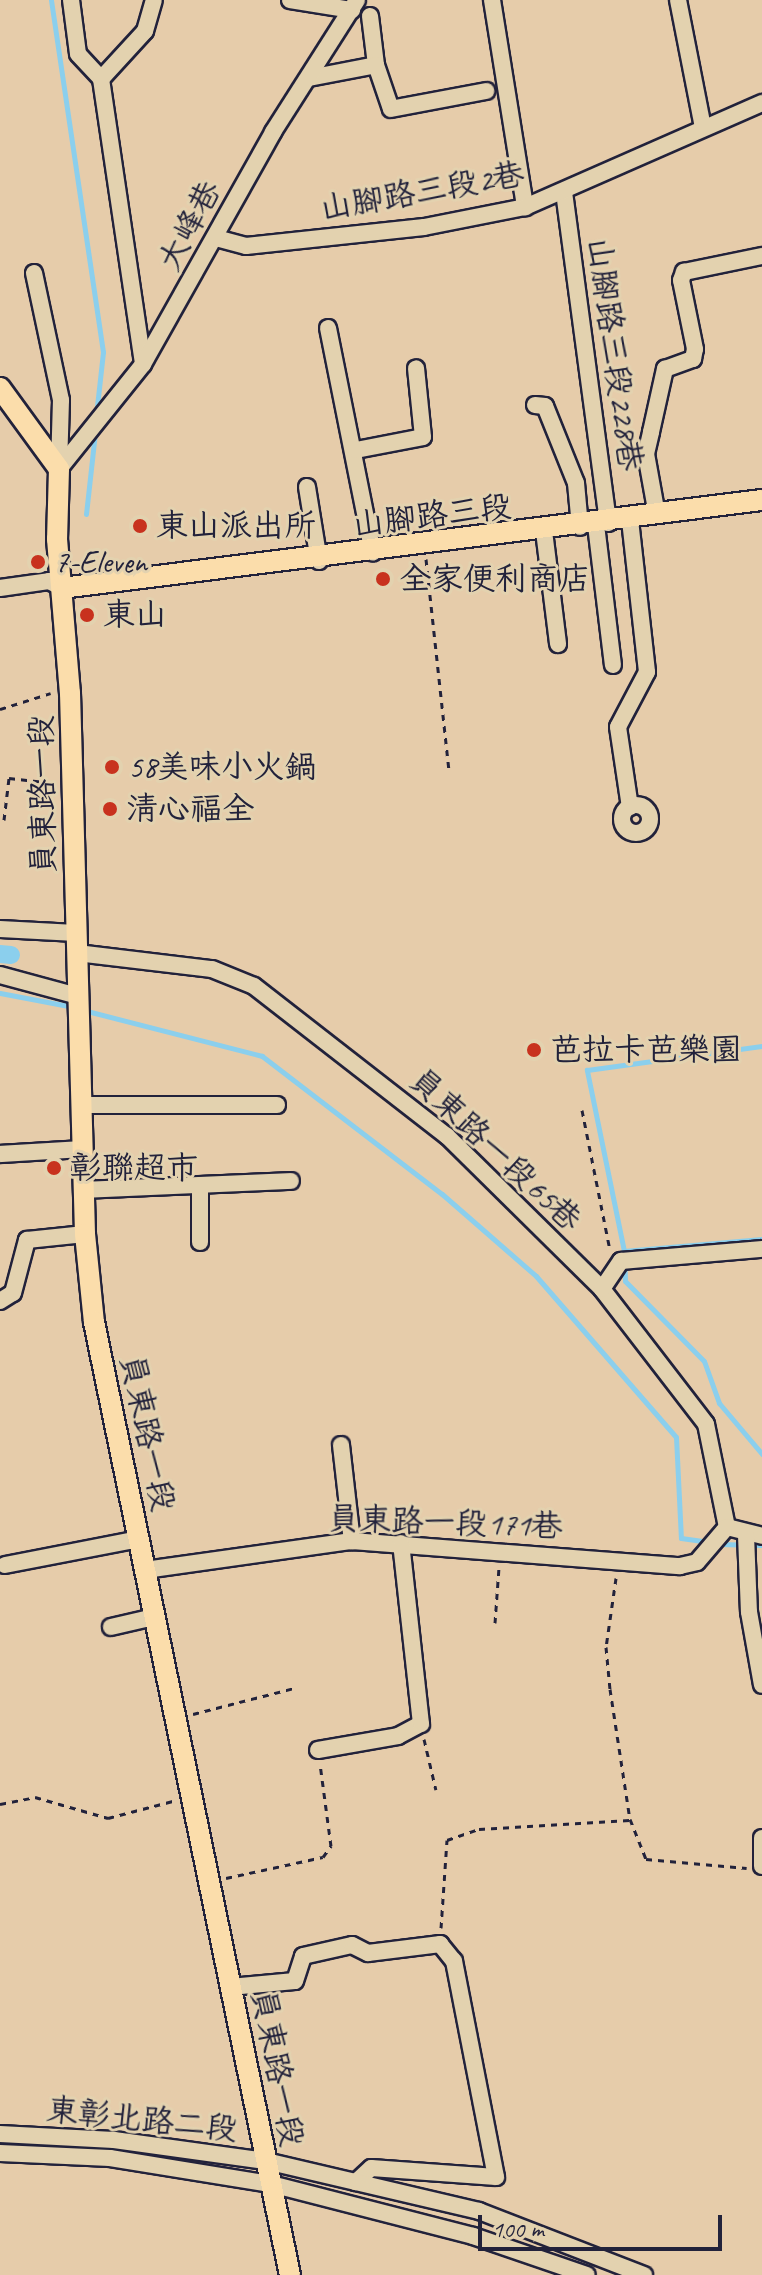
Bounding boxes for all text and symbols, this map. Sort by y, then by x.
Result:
street label: 山腳路三段2巷 [317,155,527,229]
street label: 大峰巷 [151,175,229,277]
street label: 山腳路三段228巷 [579,235,649,473]
street label: 山腳路三段 [350,487,514,545]
place label: 東山派出所 [156,507,316,545]
marker: 東山派出所 [131,517,149,535]
place label: 7-Eleven [54,543,147,581]
marker: 7-Eleven [29,553,47,571]
place label: 全家便利商店 [399,560,591,598]
marker: 全家便利商店 [374,570,392,588]
place label: 東山 [103,596,167,634]
marker: 東山 [78,606,96,624]
street label: 員東路一段 [22,715,64,875]
place label: 58美味小火鍋 [128,748,317,786]
marker: 58美味小火鍋 [103,758,121,776]
place label: 清心福全 [126,790,254,828]
marker: 清心福全 [101,800,119,818]
place label: 芭拉卡芭樂園 [550,1031,742,1069]
marker: 芭拉卡芭樂園 [525,1041,543,1059]
street label: 員東路一段65巷 [401,1061,589,1239]
place label: 彰聯超市 [70,1149,198,1187]
marker: 彰聯超市 [45,1159,63,1177]
street label: 員東路一段 [112,1351,182,1515]
street label: 員東路一段171巷 [327,1500,563,1546]
street label: 員東路一段 [243,1986,311,2150]
street label: 東彰北路二段 [45,2091,239,2149]
scale bar [482,2199,726,2249]
text: 100 m [492,2214,544,2244]

